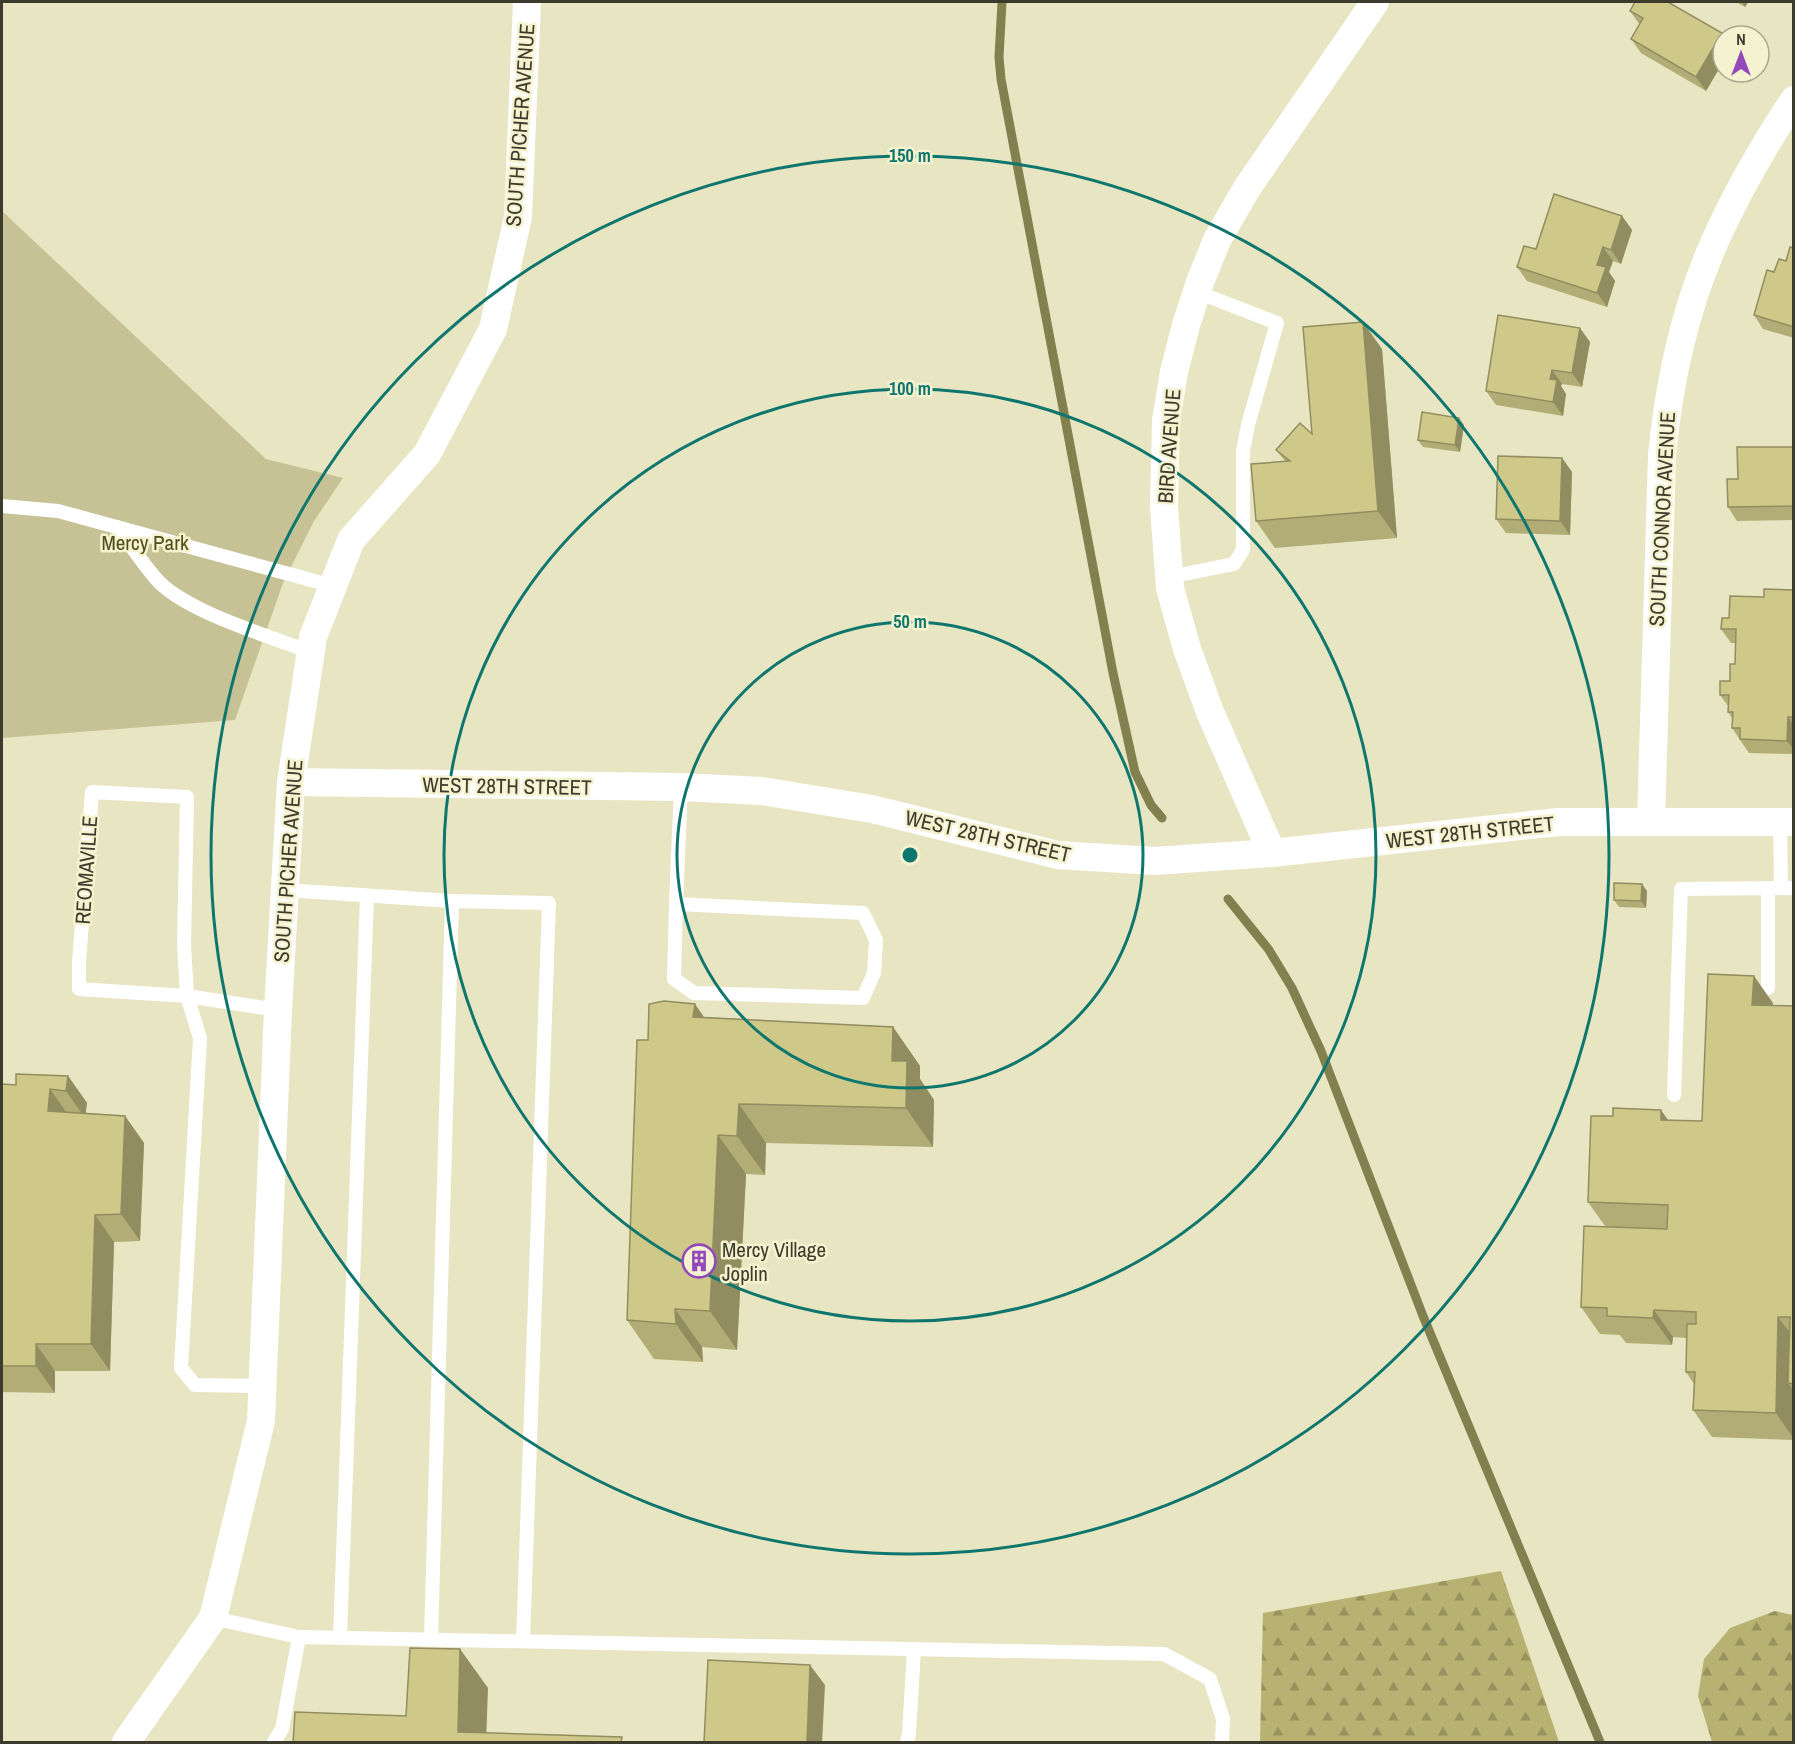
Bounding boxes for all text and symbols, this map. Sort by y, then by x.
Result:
street label: SOUTH PICHER AVENUE [498,22,542,228]
north arrow [1711,24,1771,84]
text: N [1736,28,1746,50]
text: 150 m [889,143,931,168]
text: 100 m [889,376,931,401]
street label: BIRD AVENUE [1151,388,1187,504]
street label: SOUTH CONNOR AVENUE [1642,411,1682,627]
park label: Mercy Park [101,528,189,557]
text: 50 m [893,609,927,634]
street label: SOUTH PICHER AVENUE [266,758,310,964]
street label: WEST 28TH STREET [422,770,592,802]
street label: WEST 28TH STREET [902,803,1074,869]
street label: WEST 28TH STREET [1384,809,1556,855]
street label: REOMAVILLE [68,815,104,925]
centre of rings [900,845,920,865]
place label: Mercy Village Joplin [722,1235,826,1288]
building icon: Mercy Village Joplin [681,1243,717,1279]

